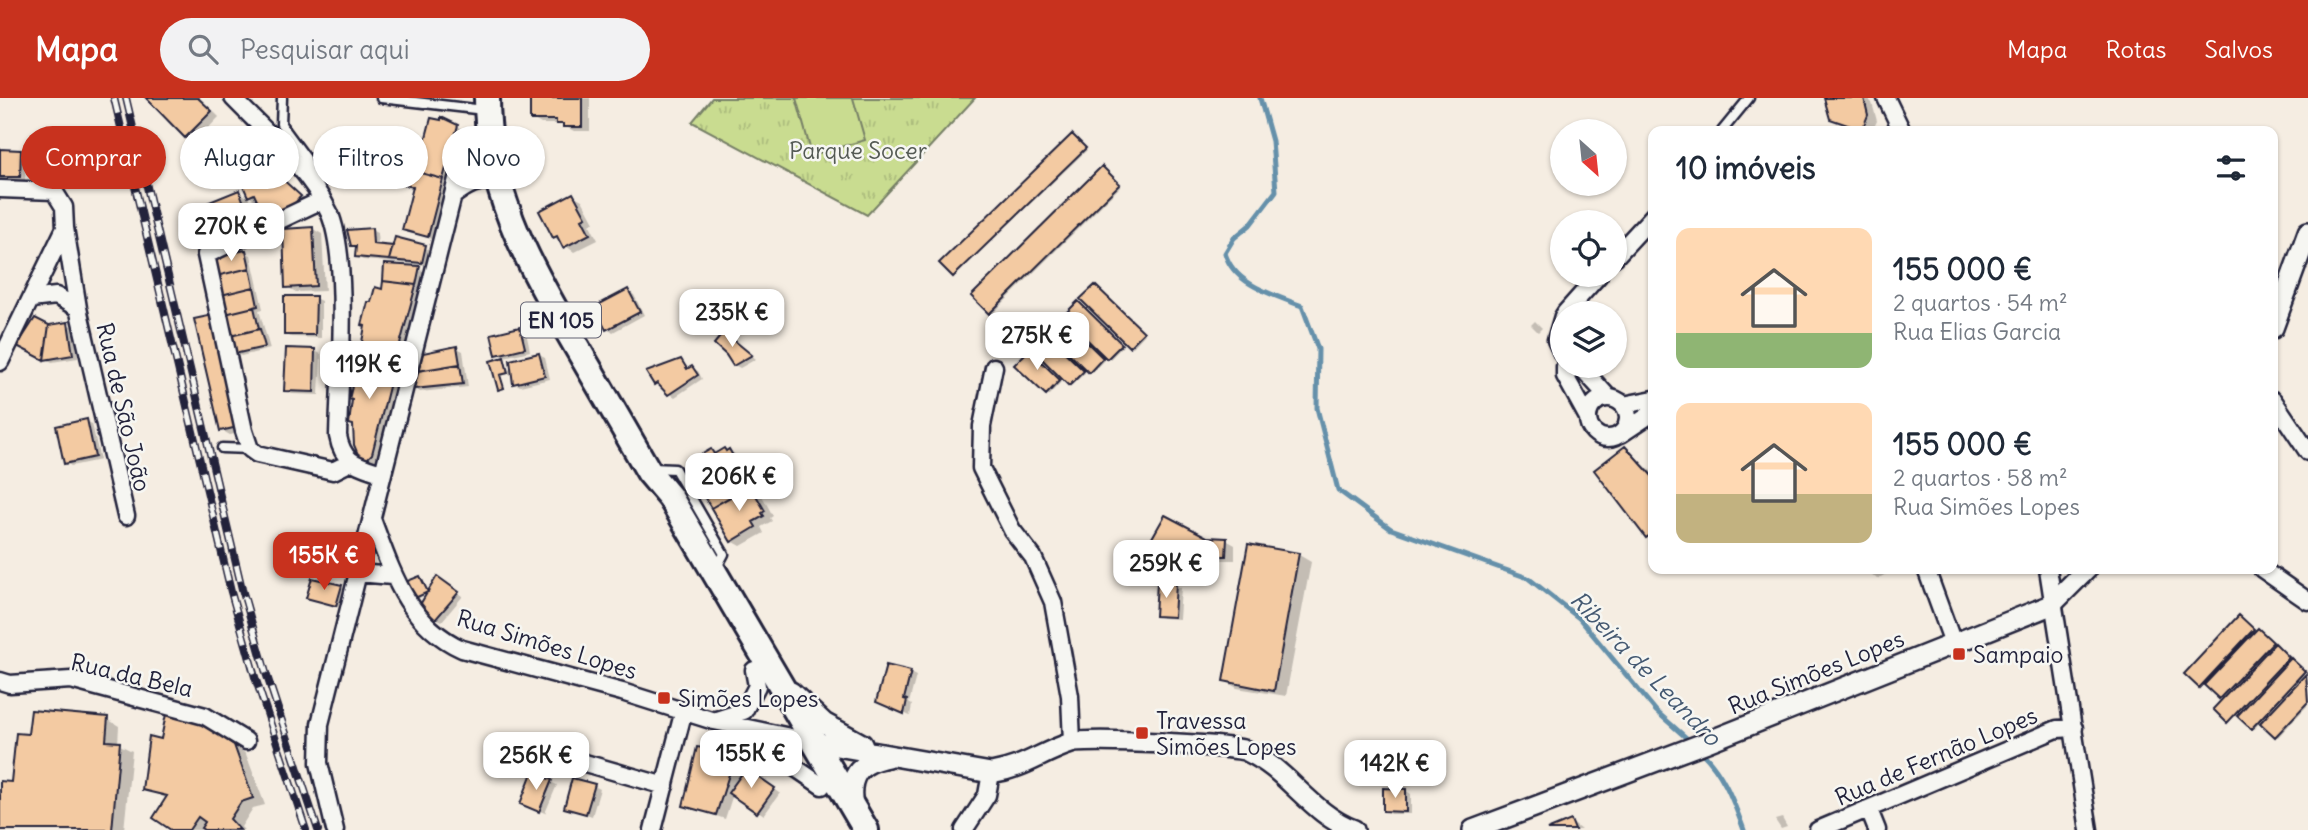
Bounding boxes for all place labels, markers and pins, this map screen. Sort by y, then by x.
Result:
pin: 270K € [174,204,288,263]
pin: 235K € [675,289,789,349]
pin: 275K € [980,313,1094,372]
pin: 119K € [312,342,426,401]
pin: 206K € [682,454,796,513]
pin: 155K € [267,532,381,592]
pin: 259K € [1109,540,1223,600]
place label: Sampaio [1973,640,2063,669]
marker: Sampaio [1951,646,1967,662]
place label: Simões Lopes [678,684,819,713]
marker: Simões Lopes [656,690,672,706]
place label: Travessa Simões Lopes [1156,706,1297,761]
marker: Travessa Simões Lopes [1134,725,1150,741]
pin: 155K € [694,730,808,790]
pin: 256K € [479,732,593,792]
pin: 142K € [1338,740,1452,800]

